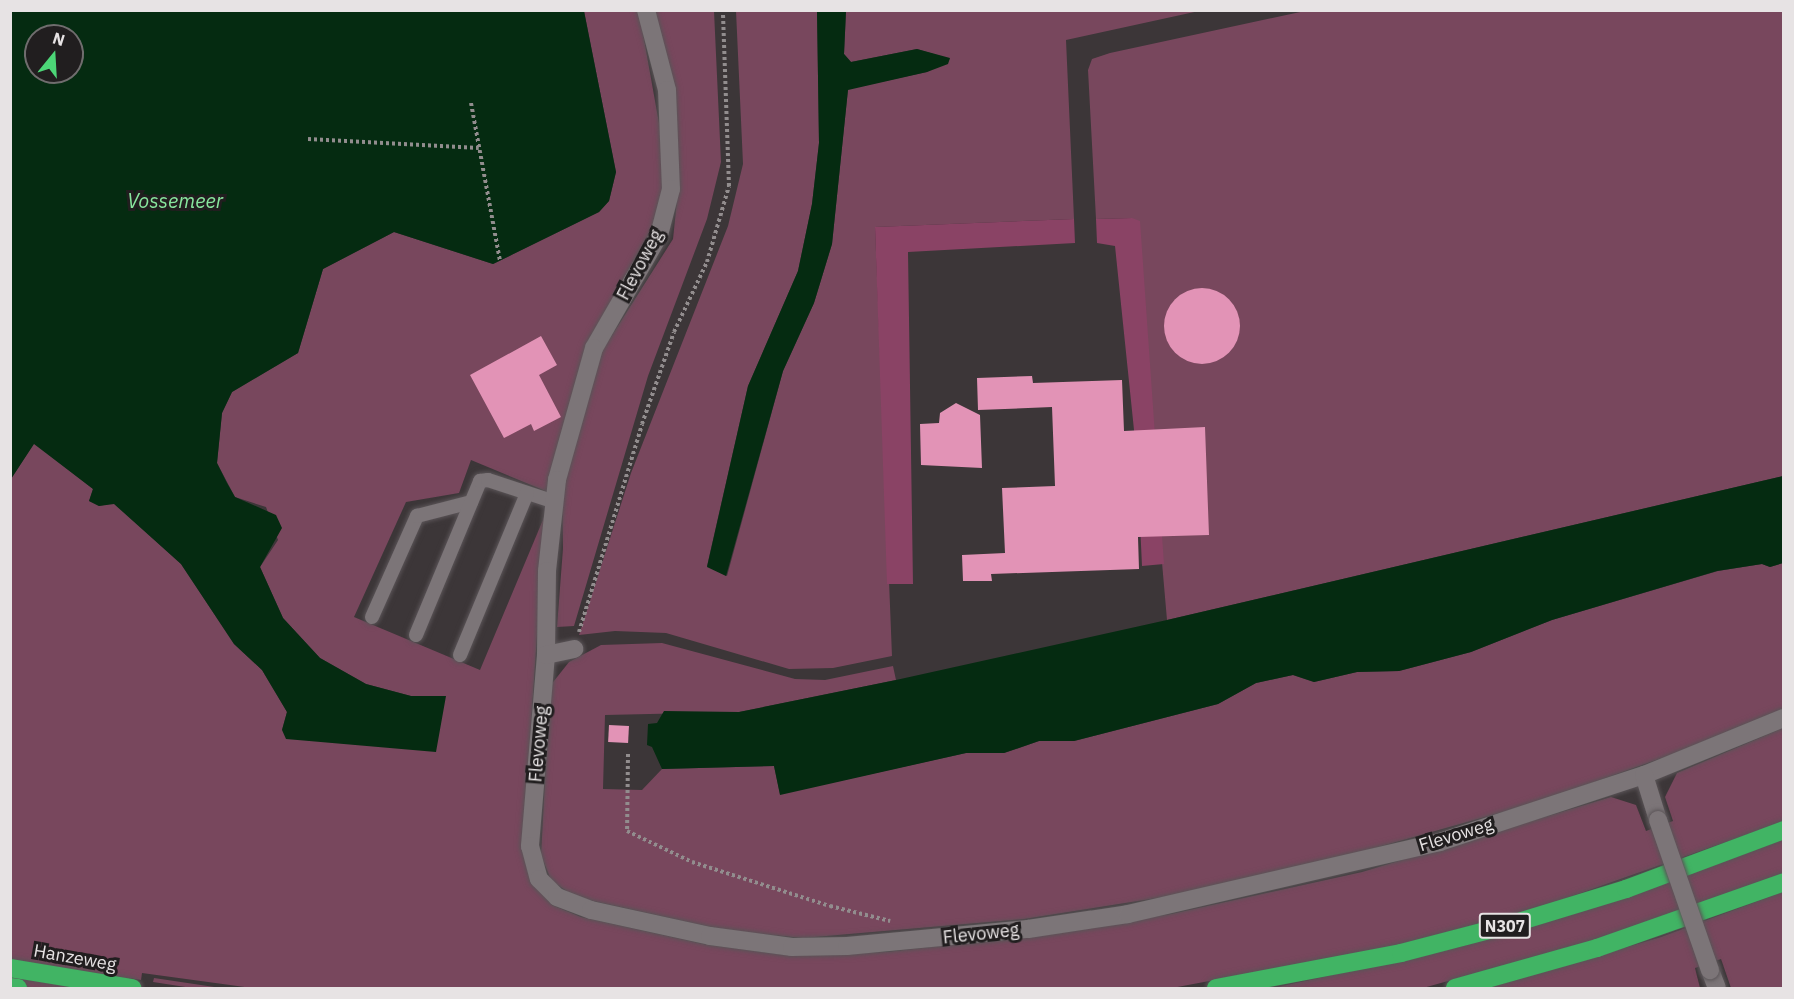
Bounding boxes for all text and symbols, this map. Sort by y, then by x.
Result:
north arrow [24,24,84,84]
text: N [50,27,68,50]
water label: Vossemeer [127,188,223,212]
street label: Flevoweg [613,226,667,304]
street label: Flevoweg [525,705,553,783]
street label: Flevoweg [1416,813,1496,857]
road number: N307 [1478,913,1532,939]
street label: Flevoweg [942,919,1020,949]
street label: Hanzeweg [32,940,118,976]

